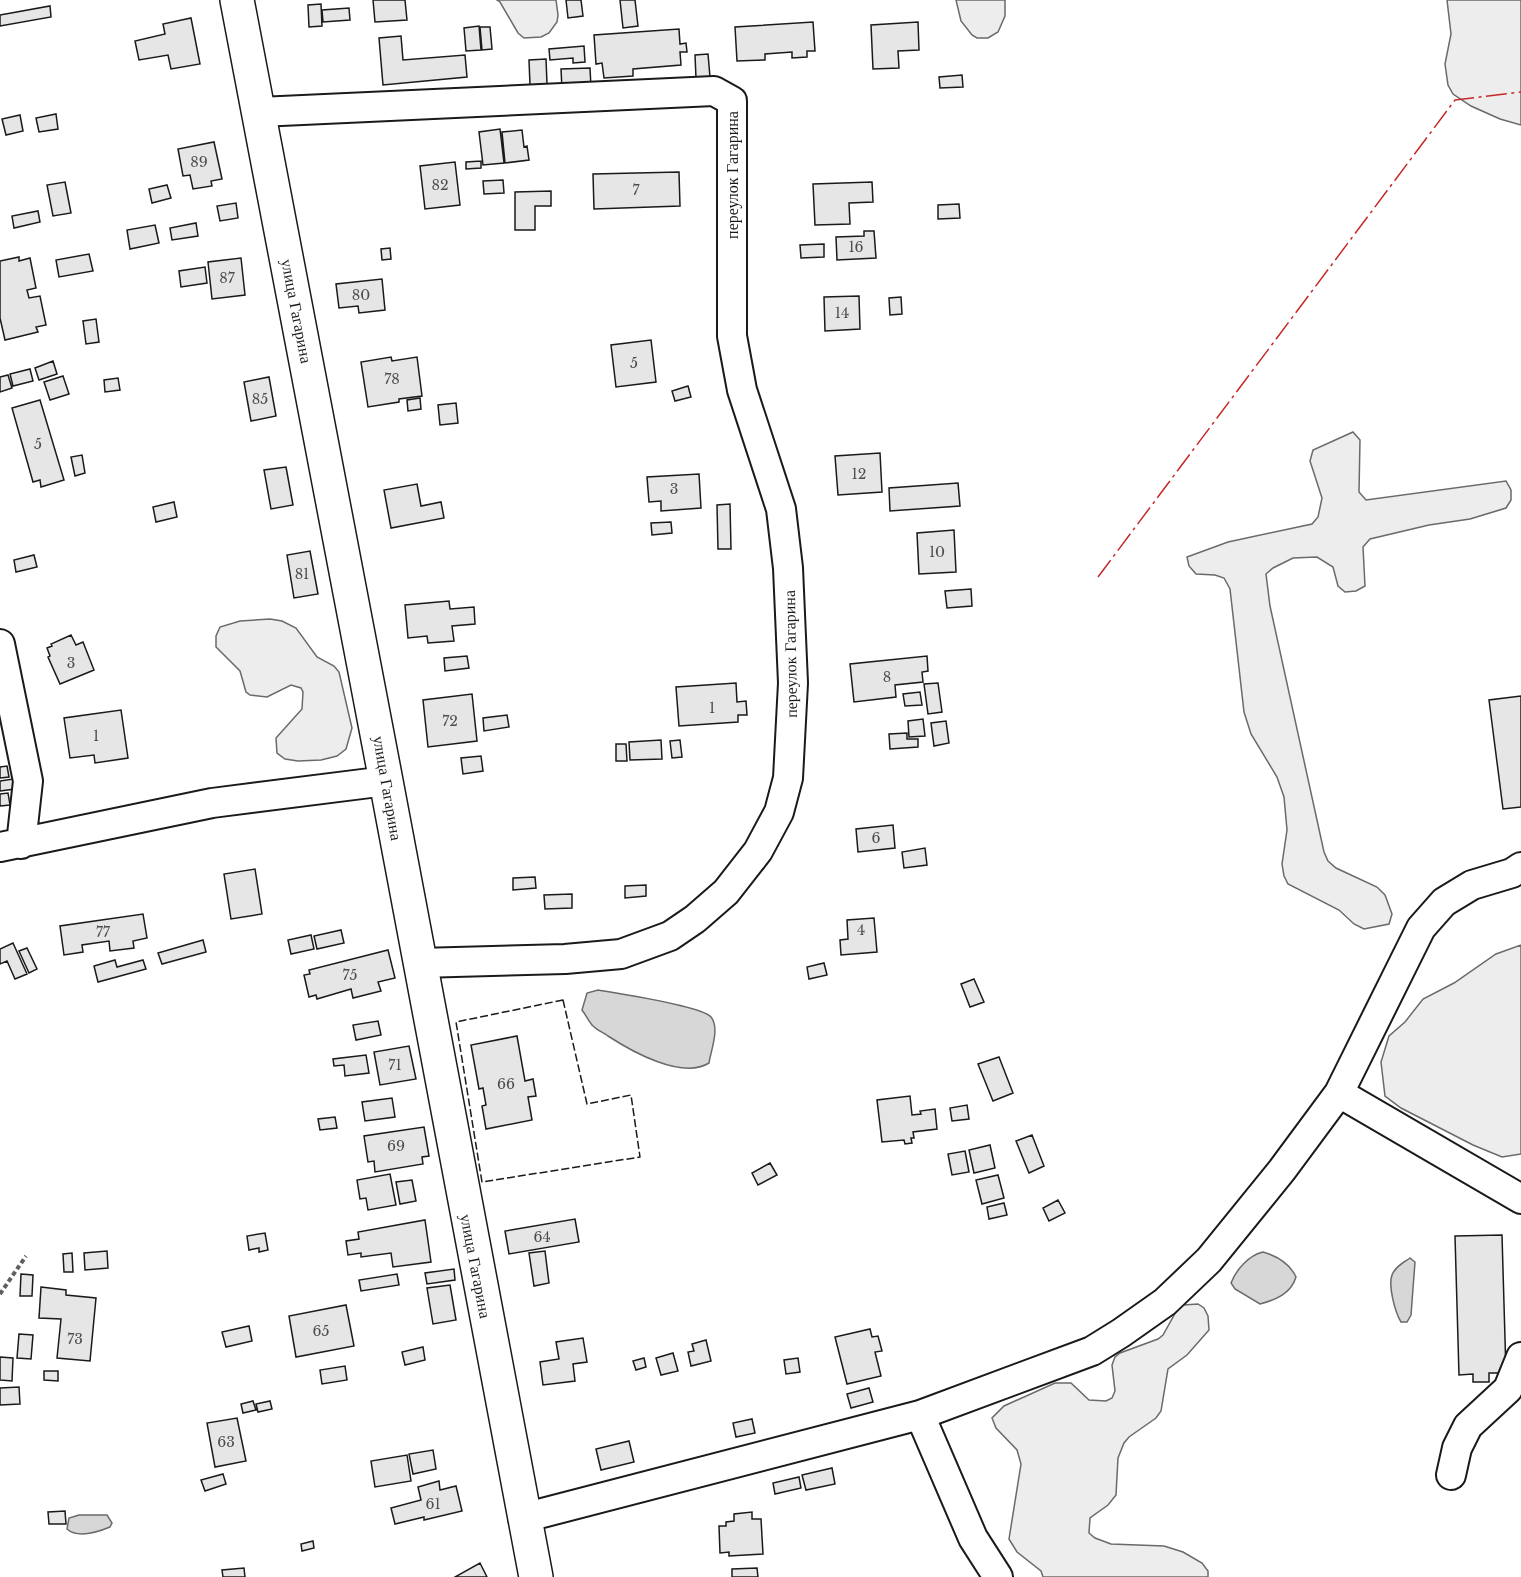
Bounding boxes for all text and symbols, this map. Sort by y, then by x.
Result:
street label: переулок Гагарина [722,111,742,239]
house number: 89 [190,153,208,171]
house number: 82 [431,176,449,194]
house number: 7 [632,181,640,199]
house number: 16 [848,238,864,256]
street label: улица Гагарина [277,257,317,365]
house number: 87 [219,269,236,287]
house number: 80 [352,286,370,304]
house number: 14 [835,304,849,322]
house number: 5 [630,354,638,372]
house number: 78 [384,370,400,388]
house number: 85 [252,390,268,408]
house number: 5 [34,435,42,453]
house number: 12 [852,465,866,483]
house number: 3 [670,480,678,498]
house number: 10 [929,543,945,561]
house number: 81 [295,565,309,583]
street label: переулок Гагарина [779,590,801,718]
house number: 3 [67,654,75,672]
house number: 8 [883,668,891,686]
house number: 1 [709,699,715,717]
house number: 72 [442,712,458,730]
house number: 1 [93,727,99,745]
street label: улица Гагарина [369,734,407,842]
house number: 6 [871,829,881,847]
house number: 4 [857,921,865,939]
house number: 77 [96,923,111,941]
house number: 75 [343,966,357,984]
house number: 71 [388,1056,402,1074]
house number: 66 [497,1075,515,1093]
house number: 69 [387,1137,405,1155]
street label: улица Гагарина [456,1212,496,1320]
house number: 64 [533,1228,551,1246]
house number: 65 [313,1322,330,1340]
house number: 73 [67,1330,83,1348]
house number: 63 [217,1433,235,1451]
house number: 61 [425,1495,441,1513]

